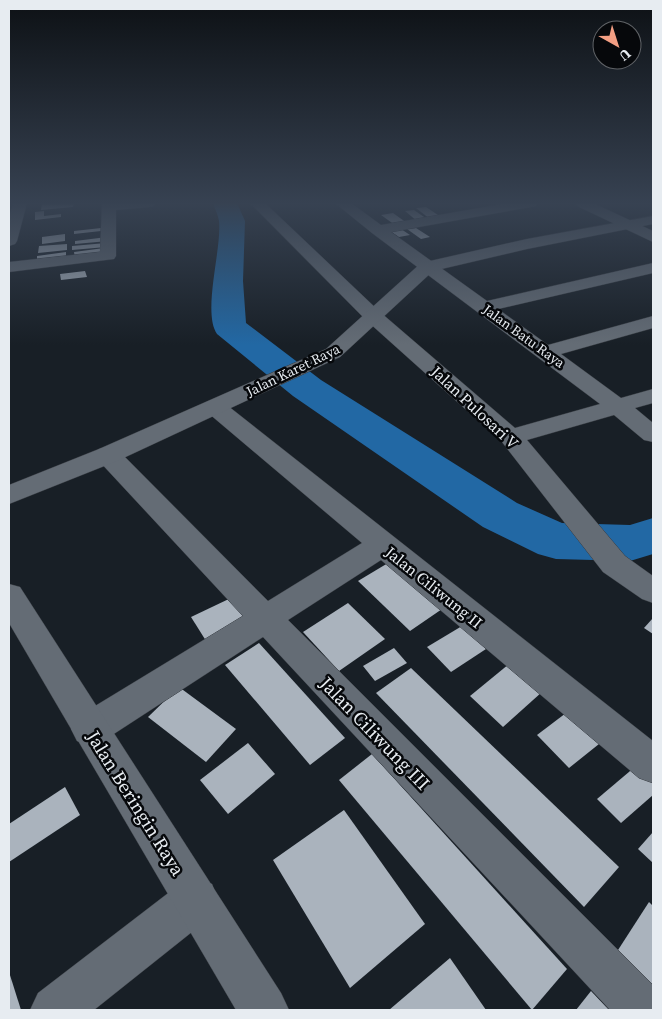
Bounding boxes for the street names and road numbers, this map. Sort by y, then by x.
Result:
street label: Jalan Batu Raya [478,299,570,373]
street label: Jalan Karet Raya [242,338,344,402]
street label: Jalan Pulosari V [426,360,524,454]
street label: Jalan Ciliwung II [380,540,487,633]
street label: Jalan Ciliwung III [313,670,436,795]
street label: Jalan Beringin Raya [80,725,191,881]

